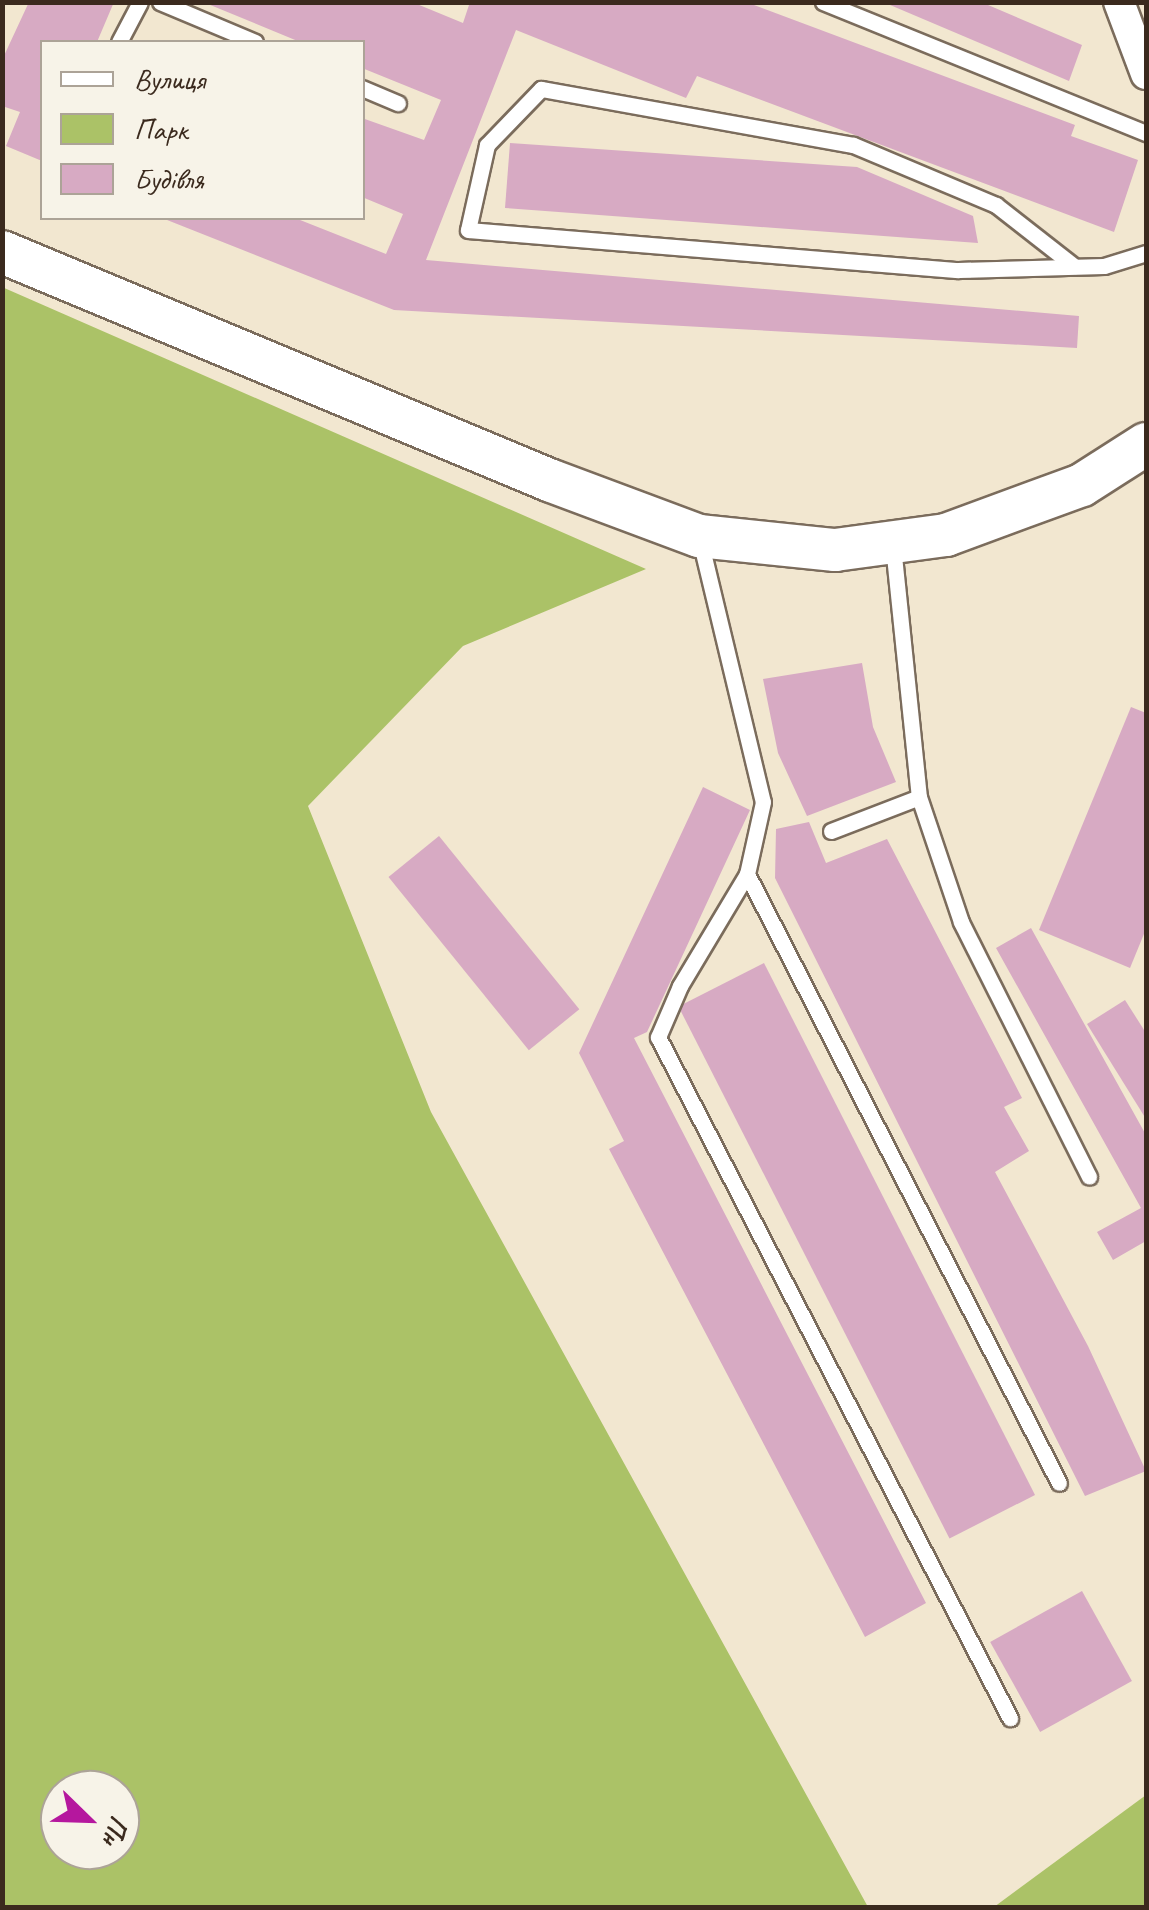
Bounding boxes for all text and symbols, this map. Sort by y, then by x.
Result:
legend [40,40,365,220]
text: Вулиця [134,60,205,98]
text: Парк [134,110,188,148]
text: Будівля [134,160,204,198]
north arrow [40,1770,140,1870]
text: Пн [94,1811,138,1851]

